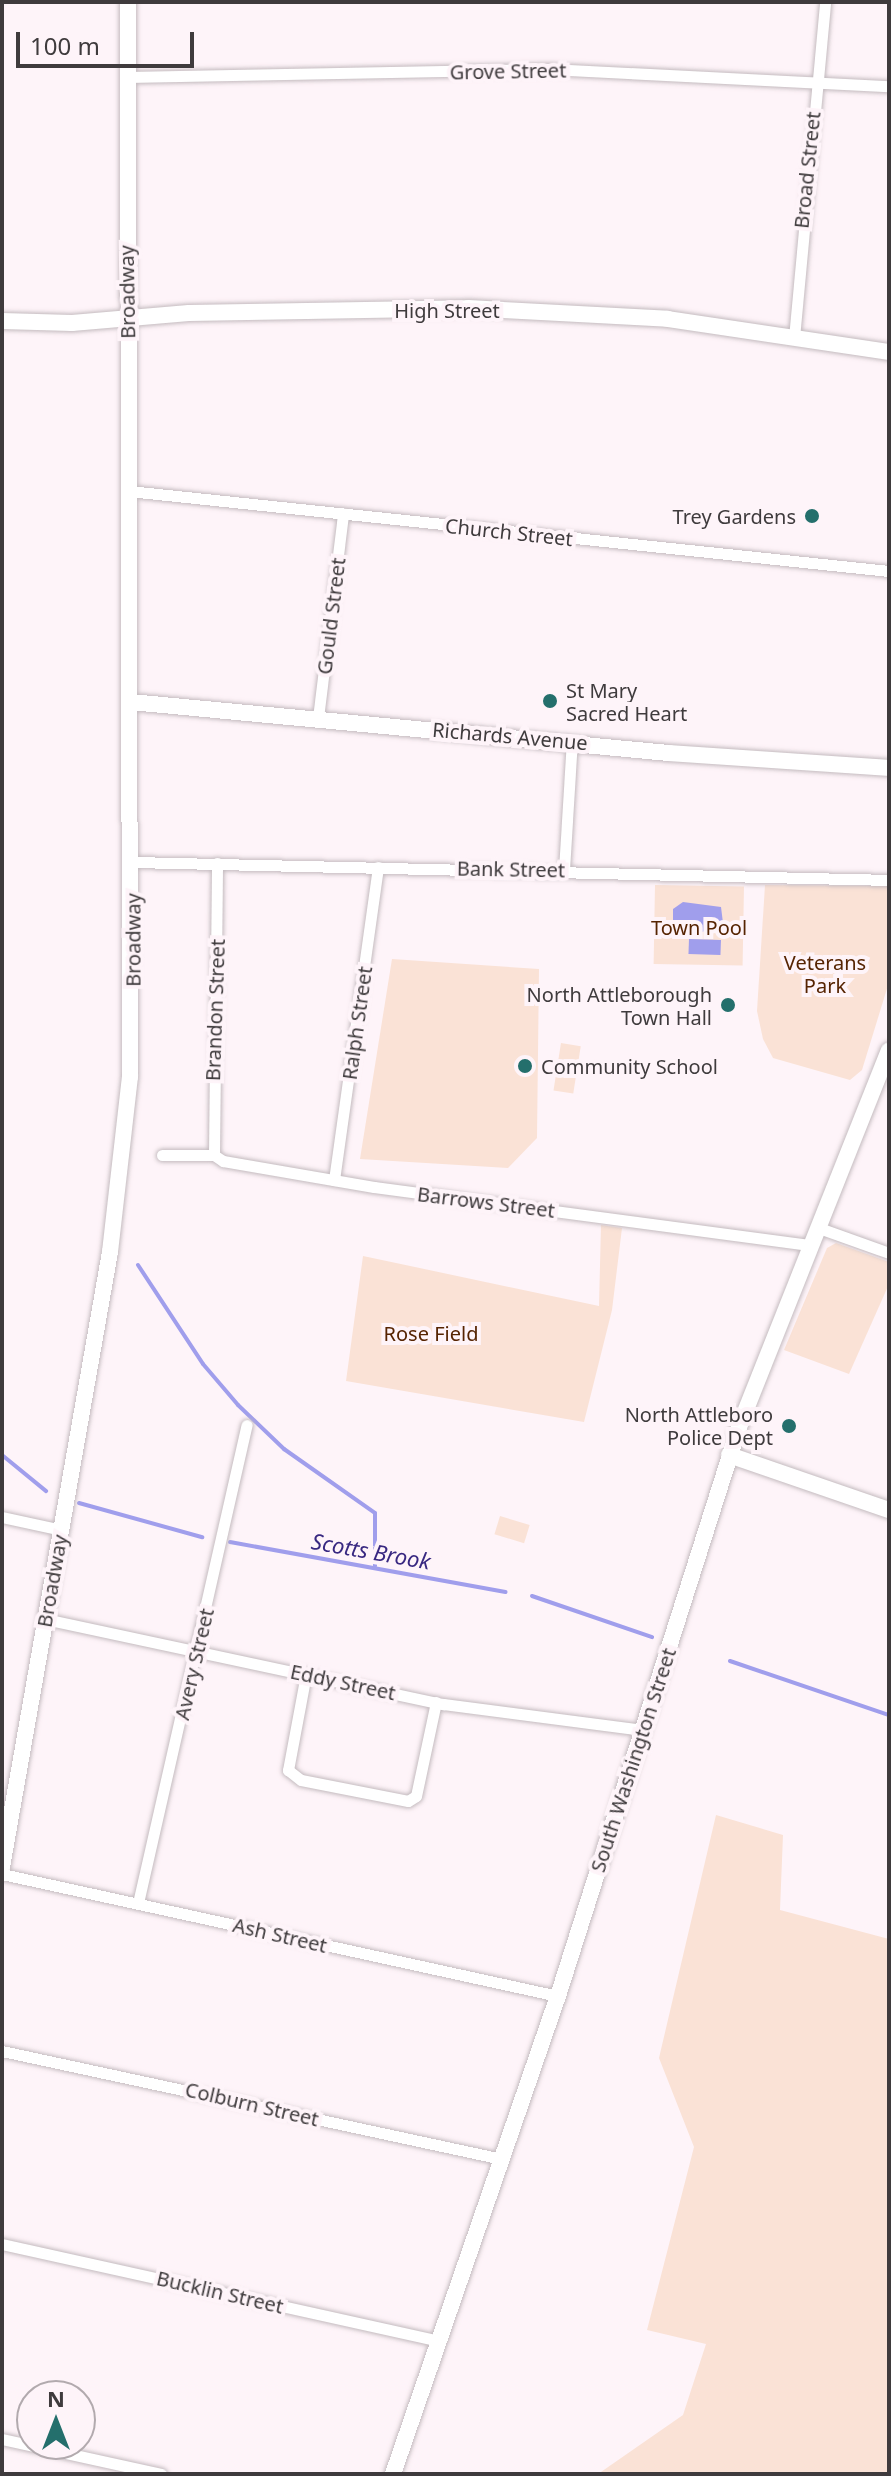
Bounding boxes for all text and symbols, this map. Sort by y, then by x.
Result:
scale bar [20,16,198,66]
text: 100 m [30,29,100,62]
street label: Grove Street [449,58,567,84]
street label: Broad Street [789,110,825,230]
street label: Broadway [114,245,140,339]
street label: High Street [394,298,500,322]
place label: Trey Gardens [673,504,796,528]
marker: Trey Gardens [803,507,821,525]
street label: Church Street [444,513,574,551]
street label: Gould Street [312,556,350,676]
place label: St Mary Sacred Heart [566,678,687,725]
marker: St Mary Sacred Heart [541,692,559,710]
street label: Richards Avenue [431,717,589,755]
street label: Bank Street [457,856,565,882]
street label: Broadway [121,893,145,987]
park label: Town Pool [651,915,747,939]
street label: Brandon Street [201,939,229,1081]
park label: Veterans Park [784,951,866,998]
street label: Ralph Street [337,965,377,1081]
place label: North Attleborough Town Hall [527,982,712,1029]
marker: North Attleborough Town Hall [719,996,737,1014]
place label: Community School [541,1054,718,1078]
marker: Community School [516,1057,534,1075]
street label: Barrows Street [416,1182,556,1222]
park label: Rose Field [384,1321,478,1345]
place label: North Attleboro Police Dept [625,1402,773,1449]
marker: North Attleboro Police Dept [780,1417,798,1435]
water label: Scotts Brook [309,1528,433,1574]
street label: Broadway [32,1533,72,1629]
street label: Avery Street [170,1606,218,1722]
street label: South Washington Street [585,1645,681,1875]
street label: Eddy Street [288,1659,398,1705]
street label: Ash Street [231,1913,329,1957]
street label: Colburn Street [183,2077,321,2131]
street label: Bucklin Street [154,2266,286,2318]
north arrow [16,2380,96,2460]
text: N [47,2383,65,2413]

